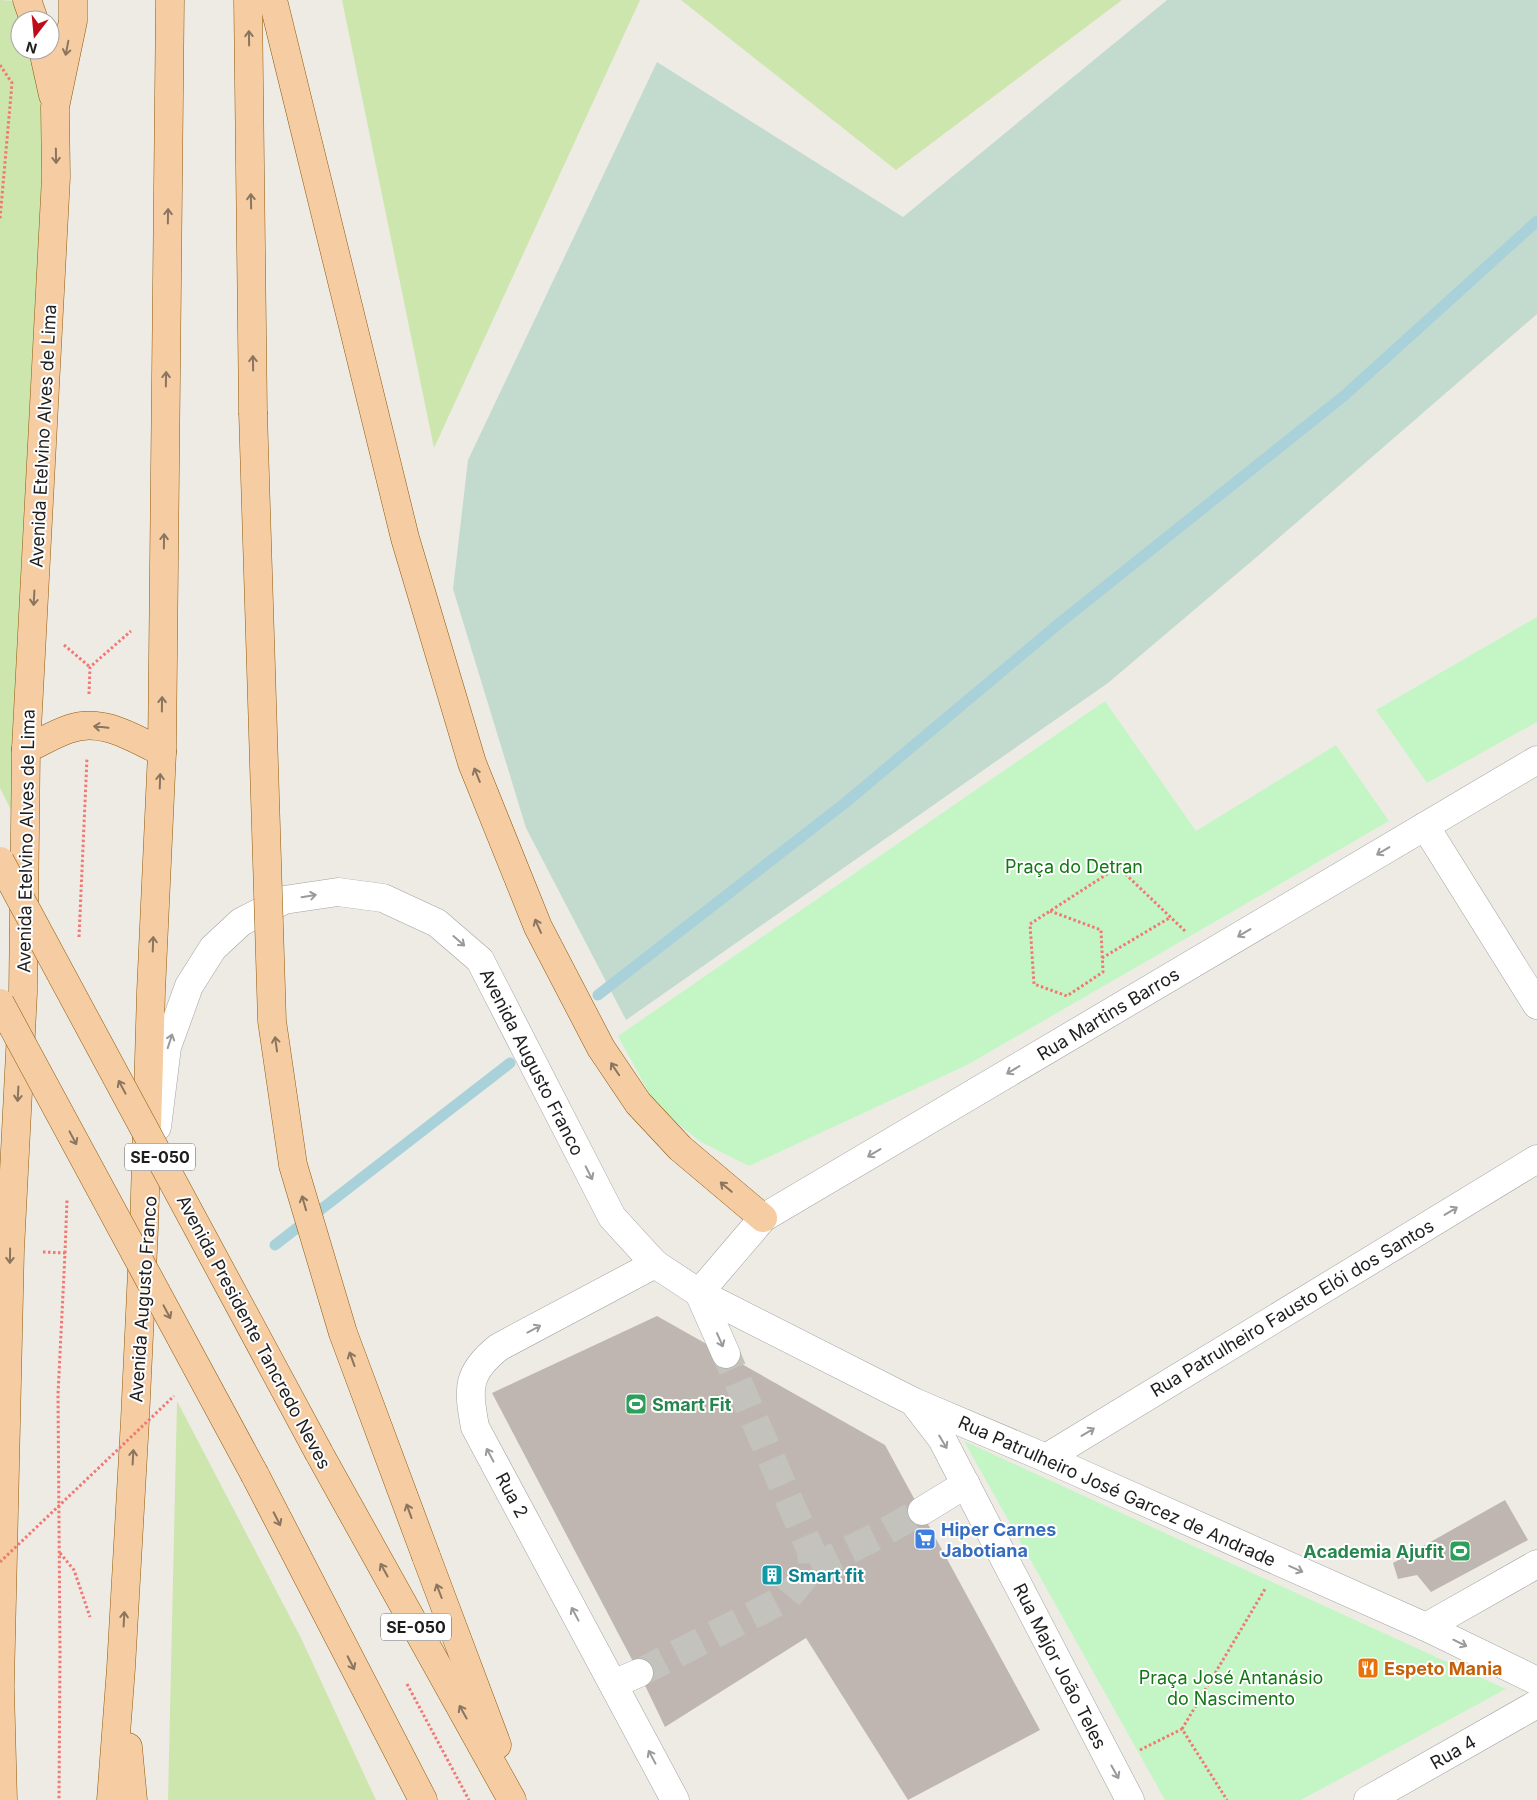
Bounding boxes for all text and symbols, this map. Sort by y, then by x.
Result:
north arrow [10,10,60,60]
one-way arrow [244,30,254,46]
text: N [24,38,39,58]
one-way arrow [62,40,72,56]
one-way arrow [51,148,61,164]
one-way arrow [246,193,255,209]
one-way arrow [163,208,173,224]
street label: Avenida Etelvino Alves de Lima [26,304,60,568]
one-way arrow [248,355,257,371]
one-way arrow [161,371,171,387]
one-way arrow [159,533,169,550]
one-way arrow [30,590,39,606]
one-way arrow [157,696,167,712]
street label: Avenida Etelvino Alves de Lima [13,709,39,973]
one-way arrow [93,722,109,732]
one-way arrow [472,768,482,783]
one-way arrow [156,773,165,789]
one-way arrow [1377,846,1391,856]
park label: Praça do Detran [1005,856,1143,877]
one-way arrow [301,891,317,901]
one-way arrow [533,919,543,934]
one-way arrow [1237,929,1251,939]
one-way arrow [149,936,158,952]
one-way arrow [452,936,465,947]
street label: Rua Martins Barros [1033,963,1183,1065]
street label: Avenida Augusto Franco [476,965,588,1159]
one-way arrow [166,1034,175,1049]
one-way arrow [270,1036,280,1052]
one-way arrow [610,1062,620,1076]
one-way arrow [1007,1065,1021,1075]
one-way arrow [116,1080,126,1094]
one-way arrow [13,1086,22,1102]
one-way arrow [68,1131,78,1146]
road number: SE-050 [125,1144,195,1170]
one-way arrow [867,1148,881,1158]
one-way arrow [585,1165,594,1180]
one-way arrow [720,1181,733,1192]
street label: Avenida Presidente Tancredo Neves [173,1192,335,1472]
street label: Avenida Augusto Franco [125,1195,161,1403]
one-way arrow [299,1196,309,1212]
one-way arrow [1444,1206,1458,1217]
street label: Rua Patrulheiro Fausto Elói dos Santos [1147,1215,1437,1401]
one-way arrow [5,1248,14,1264]
one-way arrow [163,1304,172,1319]
one-way arrow [526,1324,541,1333]
one-way arrow [715,1332,725,1347]
one-way arrow [347,1351,356,1367]
sports icon: Smart Fit [624,1392,648,1416]
place label: Smart Fit [652,1394,732,1415]
street label: Rua Patrulheiro José Garcez de Andrade [955,1411,1279,1571]
one-way arrow [1080,1427,1094,1437]
one-way arrow [939,1434,949,1448]
one-way arrow [485,1448,495,1463]
one-way arrow [129,1449,138,1465]
street label: Rua 2 [491,1469,533,1521]
one-way arrow [404,1504,413,1519]
one-way arrow [272,1511,282,1526]
place label: Hiper Carnes Jabotiana [941,1519,1056,1561]
supermarket icon: Hiper Carnes Jabotiana [913,1527,937,1551]
sports icon: Academia Ajufit [1448,1539,1472,1563]
place label: Academia Ajufit [1303,1541,1444,1562]
one-way arrow [379,1562,389,1577]
building icon: Smart fit [760,1563,784,1587]
one-way arrow [1288,1564,1303,1574]
place label: Smart fit [788,1565,864,1586]
street label: Rua Major João Teles [1009,1580,1111,1752]
one-way arrow [434,1584,443,1599]
one-way arrow [570,1607,579,1622]
one-way arrow [120,1612,129,1628]
road number: SE-050 [381,1614,451,1640]
one-way arrow [1452,1639,1467,1648]
one-way arrow [347,1655,356,1670]
restaurant icon: Espeto Mania [1356,1656,1380,1680]
place label: Espeto Mania [1384,1658,1503,1679]
park label: Praça José Antanásio do Nascimento [1139,1667,1323,1709]
one-way arrow [458,1704,468,1719]
street label: Rua 4 [1427,1731,1479,1773]
one-way arrow [647,1750,656,1765]
one-way arrow [1111,1764,1120,1779]

